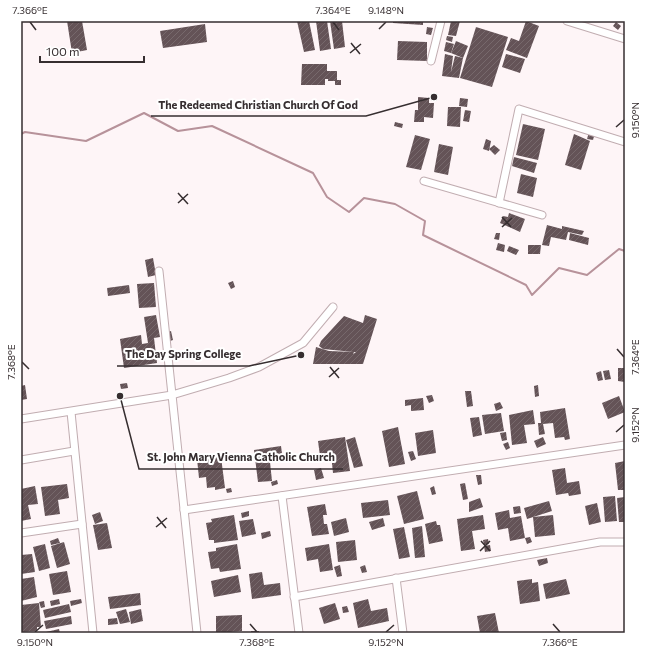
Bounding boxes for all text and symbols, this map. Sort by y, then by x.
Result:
text: 7.366°E [12,4,48,16]
text: 7.364°E [315,4,351,16]
text: 9.148°N [368,4,404,16]
scale bar [40,38,144,64]
text: 100 m [46,44,80,58]
callout: The Redeemed Christian Church Of God [151,93,366,116]
text: The Redeemed Christian Church Of God [158,98,358,111]
text: 9.150°N [629,102,641,138]
text: 7.364°E [629,339,641,375]
callout: The Day Spring College [117,343,249,366]
text: 7.368°E [5,344,17,380]
text: The Day Spring College [125,347,241,360]
text: 9.152°N [629,407,641,443]
callout: St. John Mary Vienna Catholic Church [139,446,343,469]
text: St. John Mary Vienna Catholic Church [147,450,335,464]
text: 9.150°N [17,636,53,648]
text: 7.368°E [239,636,275,648]
text: 9.152°N [368,636,404,648]
text: 7.366°E [542,636,578,648]

